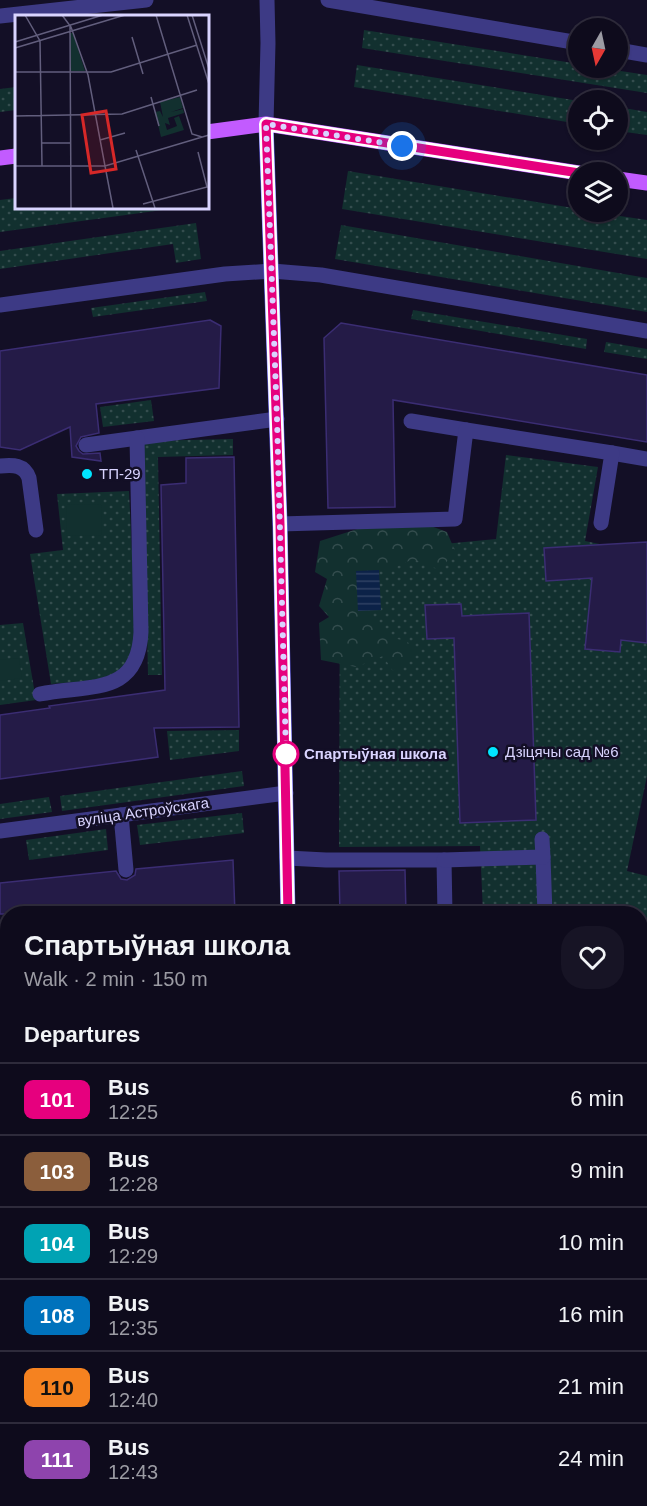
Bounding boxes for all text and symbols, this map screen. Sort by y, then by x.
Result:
inset map [15,15,208,208]
north arrow [568,18,628,78]
map controls [568,18,628,222]
button: locate [568,90,628,150]
your location [387,131,417,161]
button: layers [568,162,628,222]
place label: ТП-29 [99,465,141,482]
marker: ТП-29 [80,467,94,481]
marker: Спартыўная школа [273,741,299,767]
place label: Дзіцячы сад №6 [505,743,619,760]
place label: Спартыўная школа [304,745,447,762]
marker: Дзіцячы сад №6 [486,745,500,759]
street label: вуліца Астроўскага [76,794,211,829]
button: heart [561,926,624,989]
text: Спартыўная школа [24,930,290,961]
text: Walk · 2 min · 150 m [24,968,208,990]
text: Departures [24,1022,140,1047]
text: Bus [108,1075,150,1100]
text: 6 min [570,1086,624,1111]
text: 101 [39,1088,75,1111]
text: 12:25 [108,1101,158,1123]
text: Bus [108,1147,150,1172]
text: 9 min [570,1158,624,1183]
text: 103 [39,1160,75,1183]
text: 12:28 [108,1173,158,1195]
text: Bus [108,1219,150,1244]
text: 10 min [558,1230,624,1255]
text: 104 [39,1232,75,1255]
text: 12:29 [108,1245,158,1267]
text: Bus [108,1291,150,1316]
text: 16 min [558,1302,624,1327]
text: 108 [39,1304,75,1327]
text: 12:35 [108,1317,158,1339]
text: Bus [108,1363,150,1388]
text: 21 min [558,1374,624,1399]
text: 110 [40,1376,74,1399]
text: 12:40 [108,1389,158,1411]
text: Bus [108,1435,150,1460]
text: 24 min [558,1446,624,1471]
text: 111 [41,1448,73,1471]
text: 12:43 [108,1461,158,1483]

